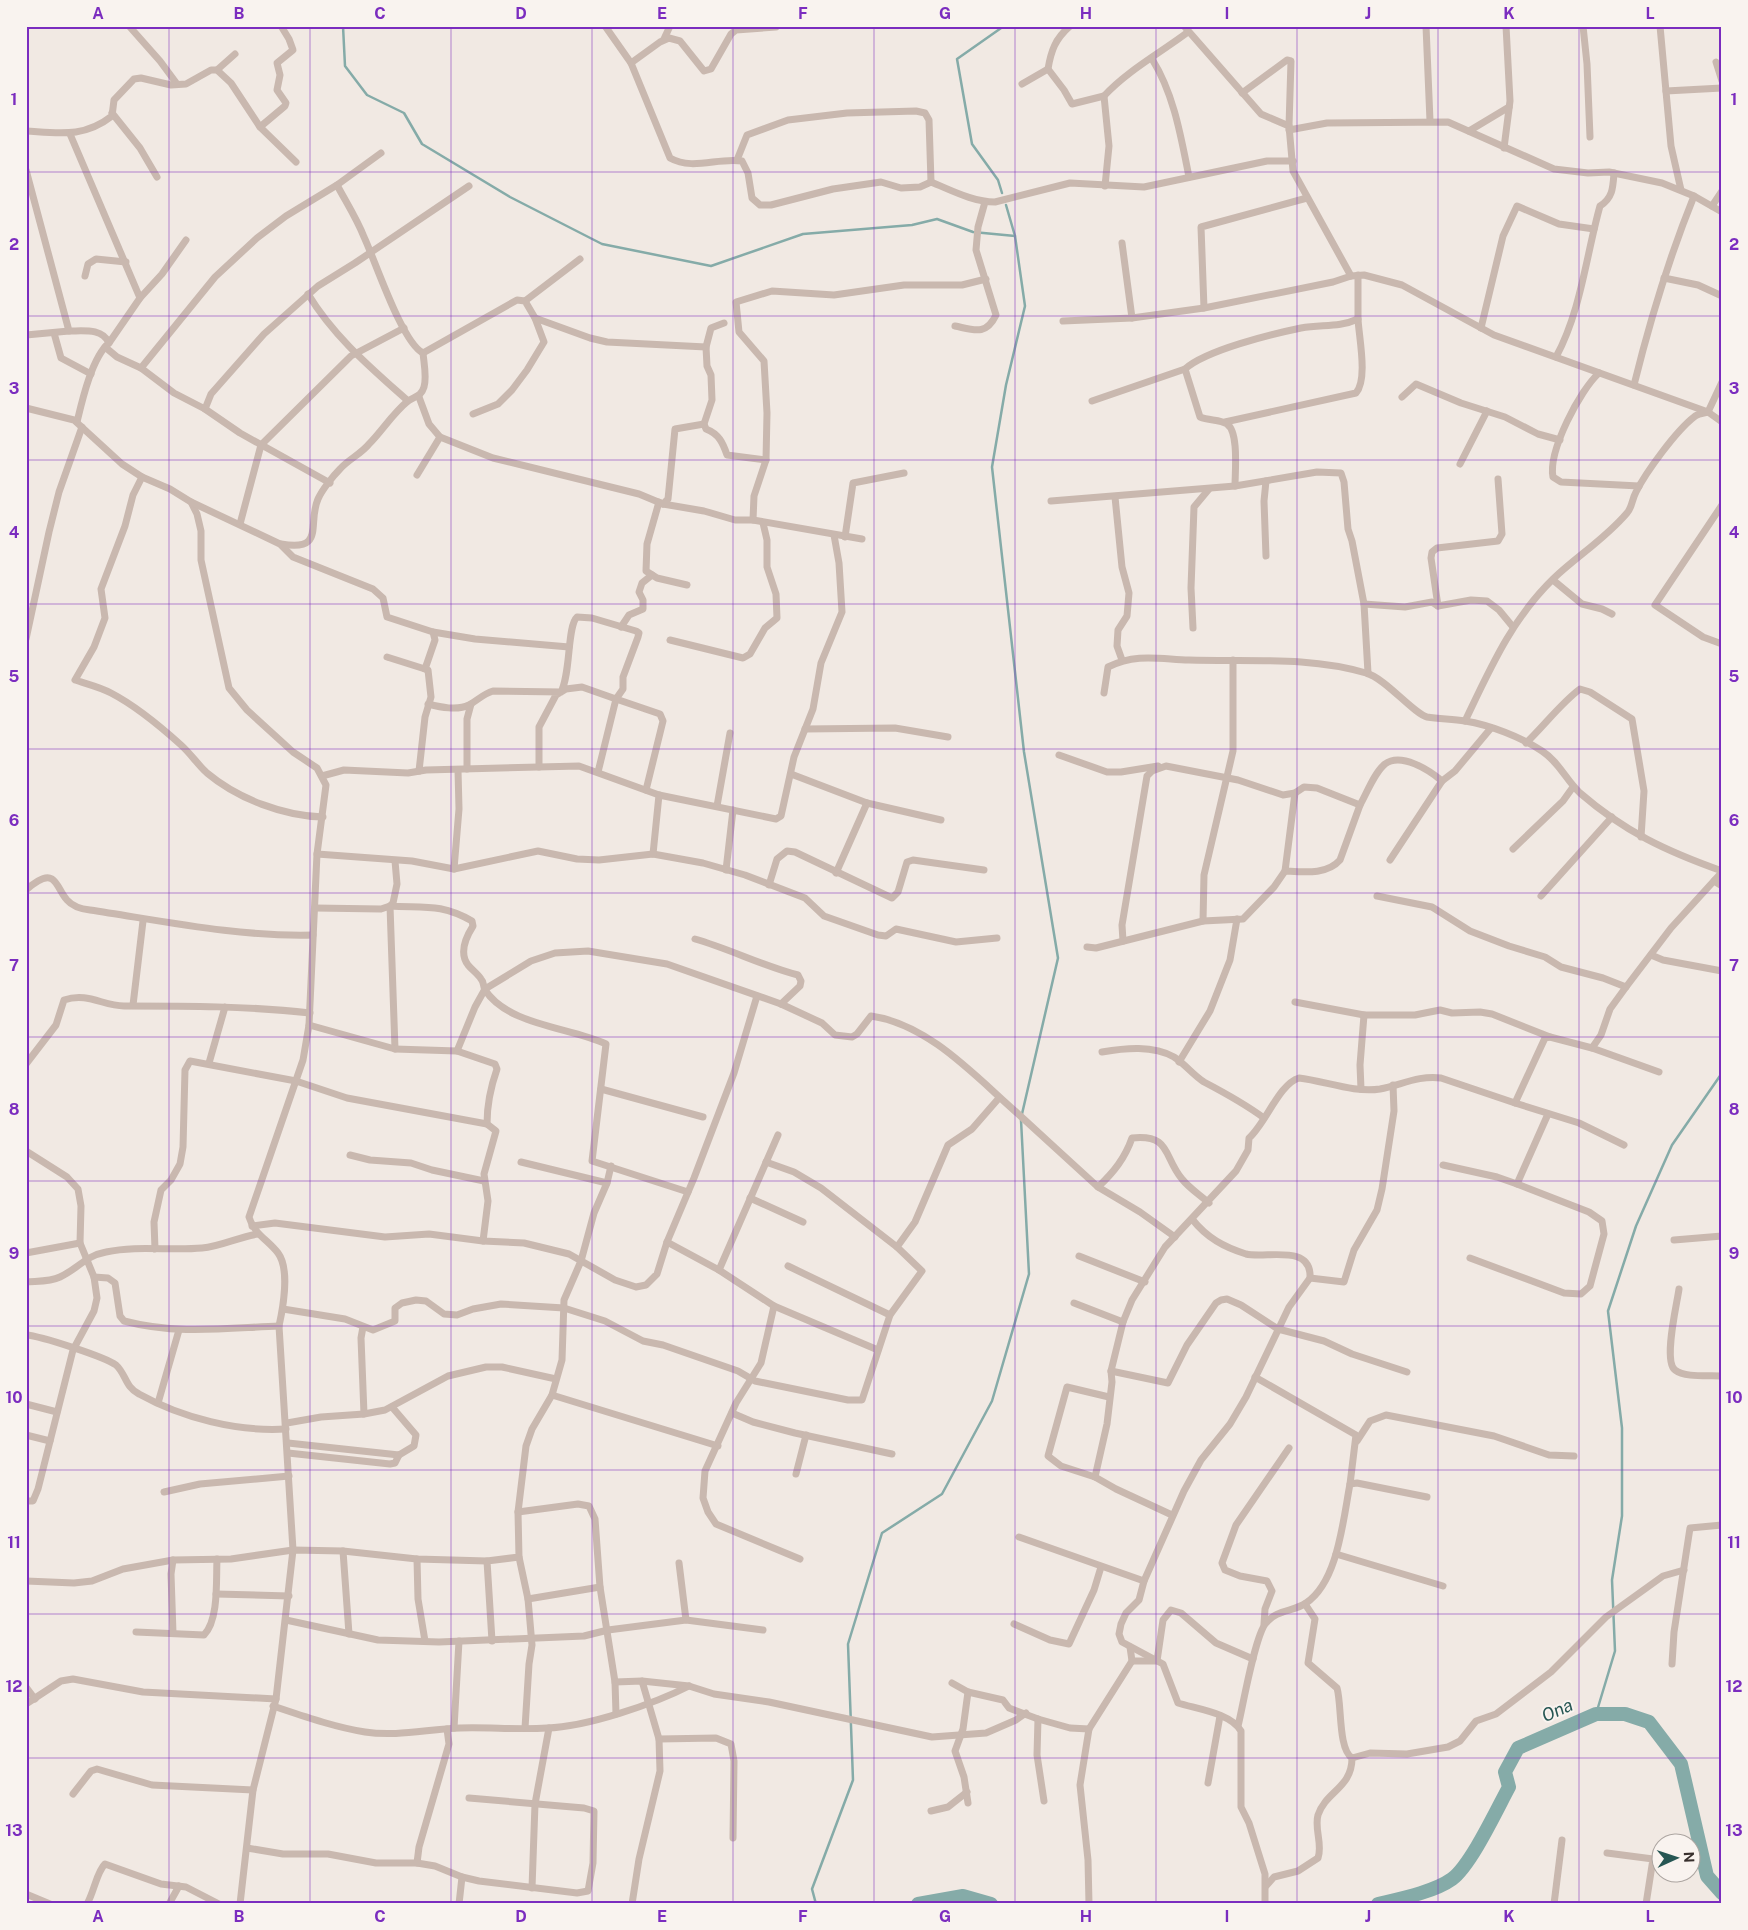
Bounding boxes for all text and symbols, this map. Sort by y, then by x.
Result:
text: A [92,4,104,23]
text: B [234,4,245,23]
text: C [374,4,386,23]
text: D [515,4,527,23]
text: E [657,4,667,23]
text: F [798,4,808,23]
text: G [939,4,951,23]
text: H [1080,4,1092,23]
text: I [1225,4,1229,23]
text: J [1365,4,1371,23]
text: K [1503,4,1515,23]
text: L [1645,4,1655,23]
text: 1 [11,90,17,109]
text: 1 [1731,90,1737,109]
text: 2 [9,235,19,254]
text: 2 [1729,235,1739,254]
text: 3 [9,379,19,398]
text: 3 [1729,379,1739,398]
text: 4 [9,523,20,542]
text: 4 [1729,523,1740,542]
text: 5 [9,667,20,686]
text: 5 [1729,667,1740,686]
text: 6 [9,811,19,830]
text: 6 [1729,811,1739,830]
text: 7 [9,956,19,975]
text: 7 [1729,956,1739,975]
text: 8 [9,1100,20,1119]
text: 8 [1729,1100,1740,1119]
text: 9 [9,1244,19,1263]
text: 9 [1729,1244,1739,1263]
text: 10 [5,1388,23,1407]
text: 10 [1725,1388,1743,1407]
text: 11 [7,1533,21,1552]
text: 11 [1727,1533,1741,1552]
text: 12 [5,1677,23,1696]
text: 12 [1725,1677,1743,1696]
water label: Ona [1538,1694,1576,1726]
text: 13 [5,1821,23,1840]
text: 13 [1725,1821,1743,1840]
north arrow [1650,1832,1700,1882]
text: N [1681,1851,1697,1863]
text: A [92,1907,104,1926]
text: B [234,1907,245,1926]
text: C [374,1907,386,1926]
text: D [515,1907,527,1926]
text: E [657,1907,667,1926]
text: F [798,1907,808,1926]
text: G [939,1907,951,1926]
text: H [1080,1907,1092,1926]
text: I [1225,1907,1229,1926]
text: J [1365,1907,1371,1926]
text: K [1503,1907,1515,1926]
text: L [1645,1907,1655,1926]

